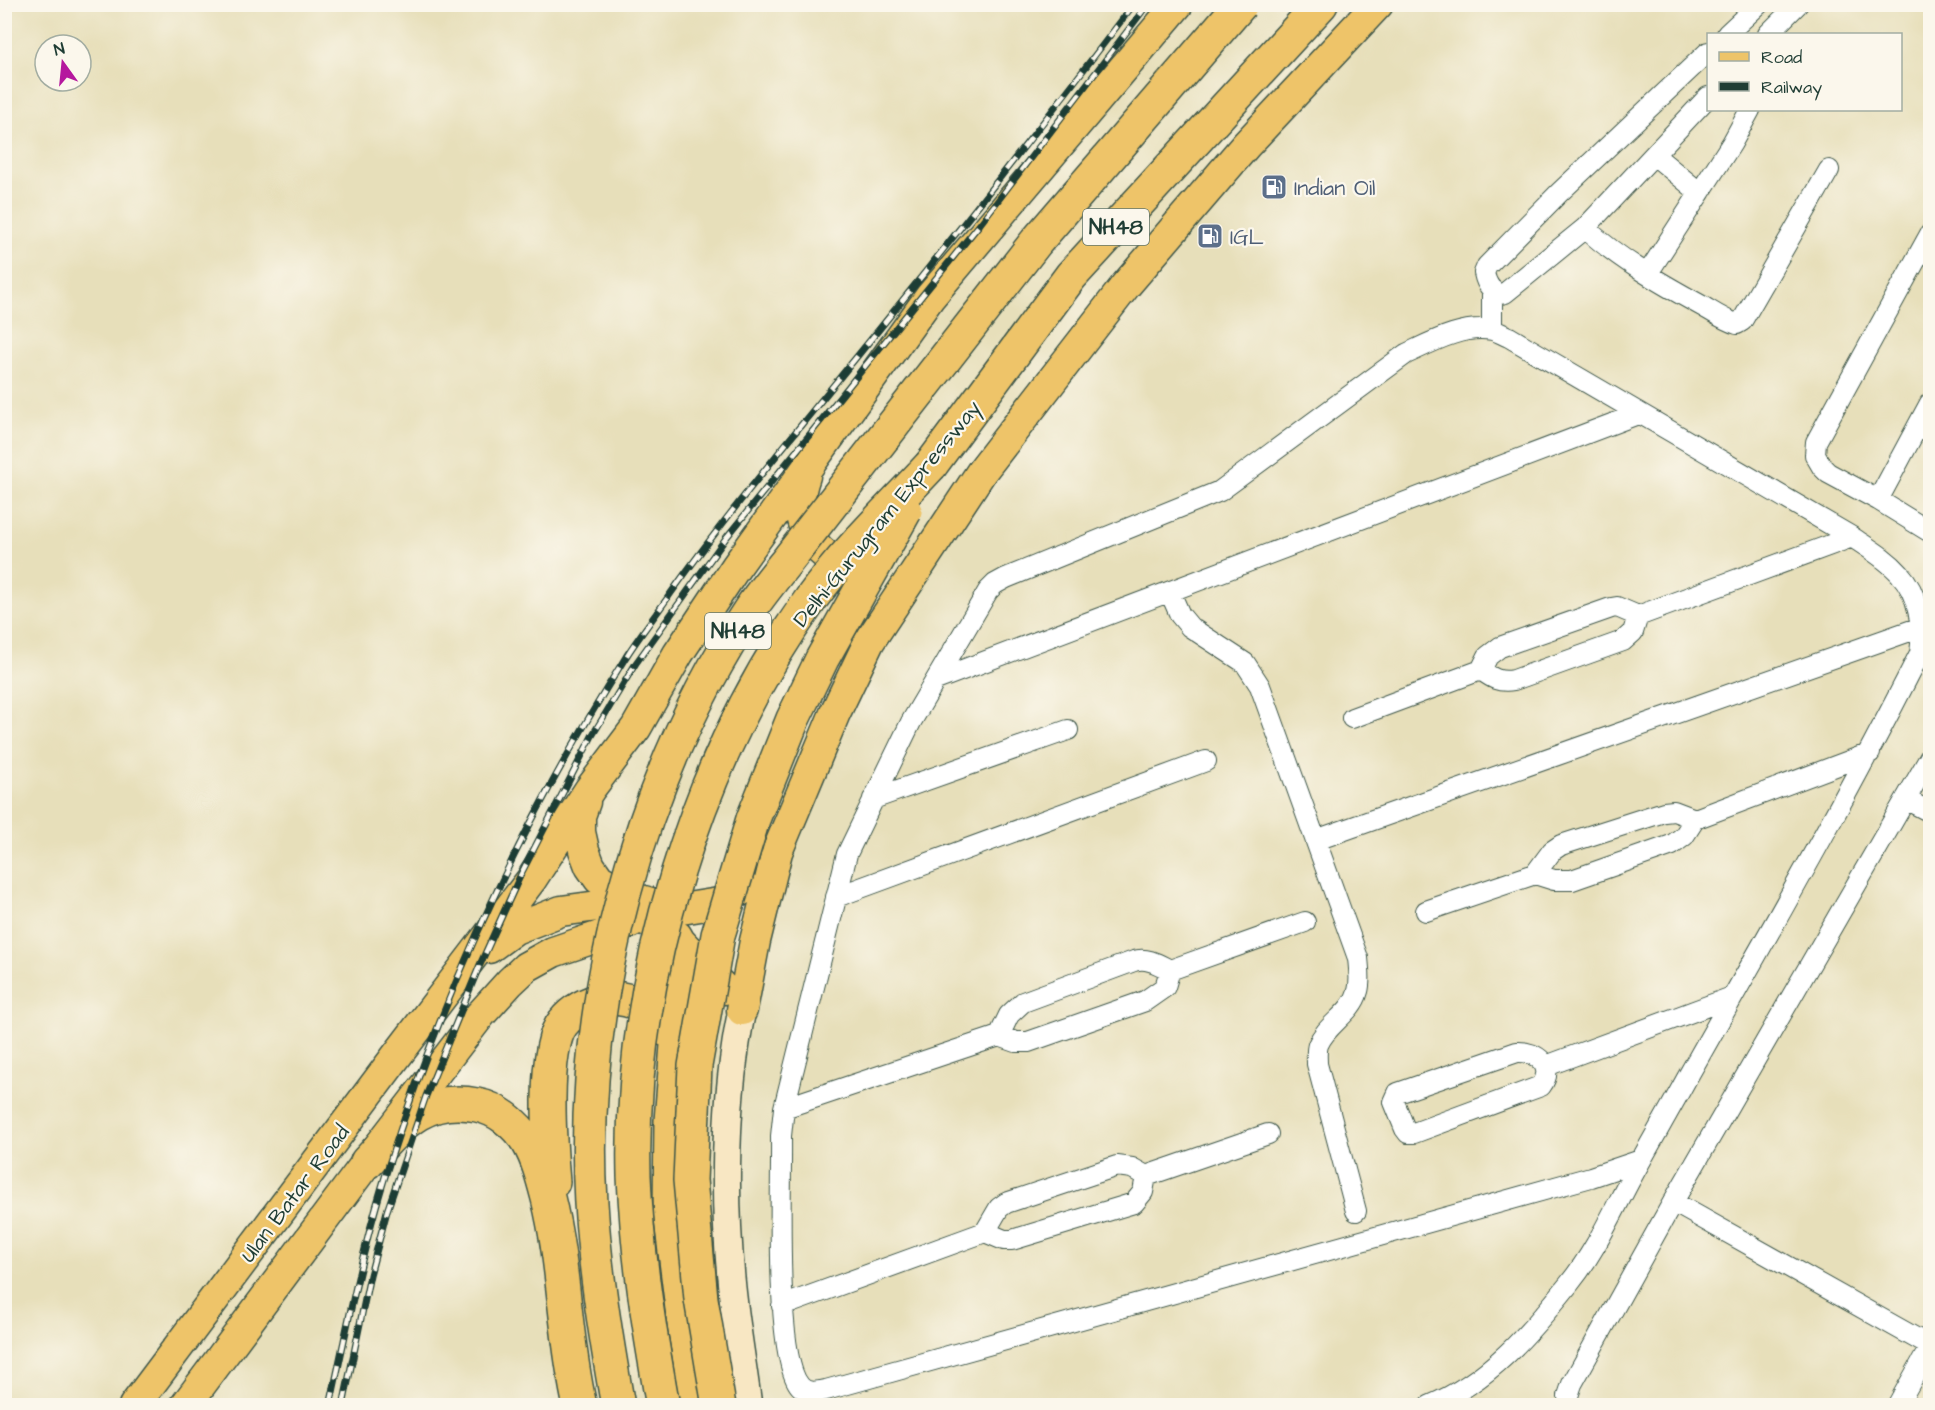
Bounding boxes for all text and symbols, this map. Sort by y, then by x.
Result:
north arrow [33,33,93,93]
legend [1707,33,1902,111]
text: N [52,38,67,61]
text: Road [1761,45,1802,70]
text: Railway [1761,75,1822,101]
fuel station icon: Indian Oil [1259,172,1289,202]
place label: Indian Oil [1294,173,1375,204]
road number: NH48 [1083,209,1149,245]
fuel station icon: IGL [1195,221,1225,251]
place label: IGL [1230,222,1264,253]
street label: Delhi-Gurugram Expressway [786,394,989,635]
road number: NH48 [705,613,771,649]
street label: Ulan Batar Road [233,1119,357,1269]

